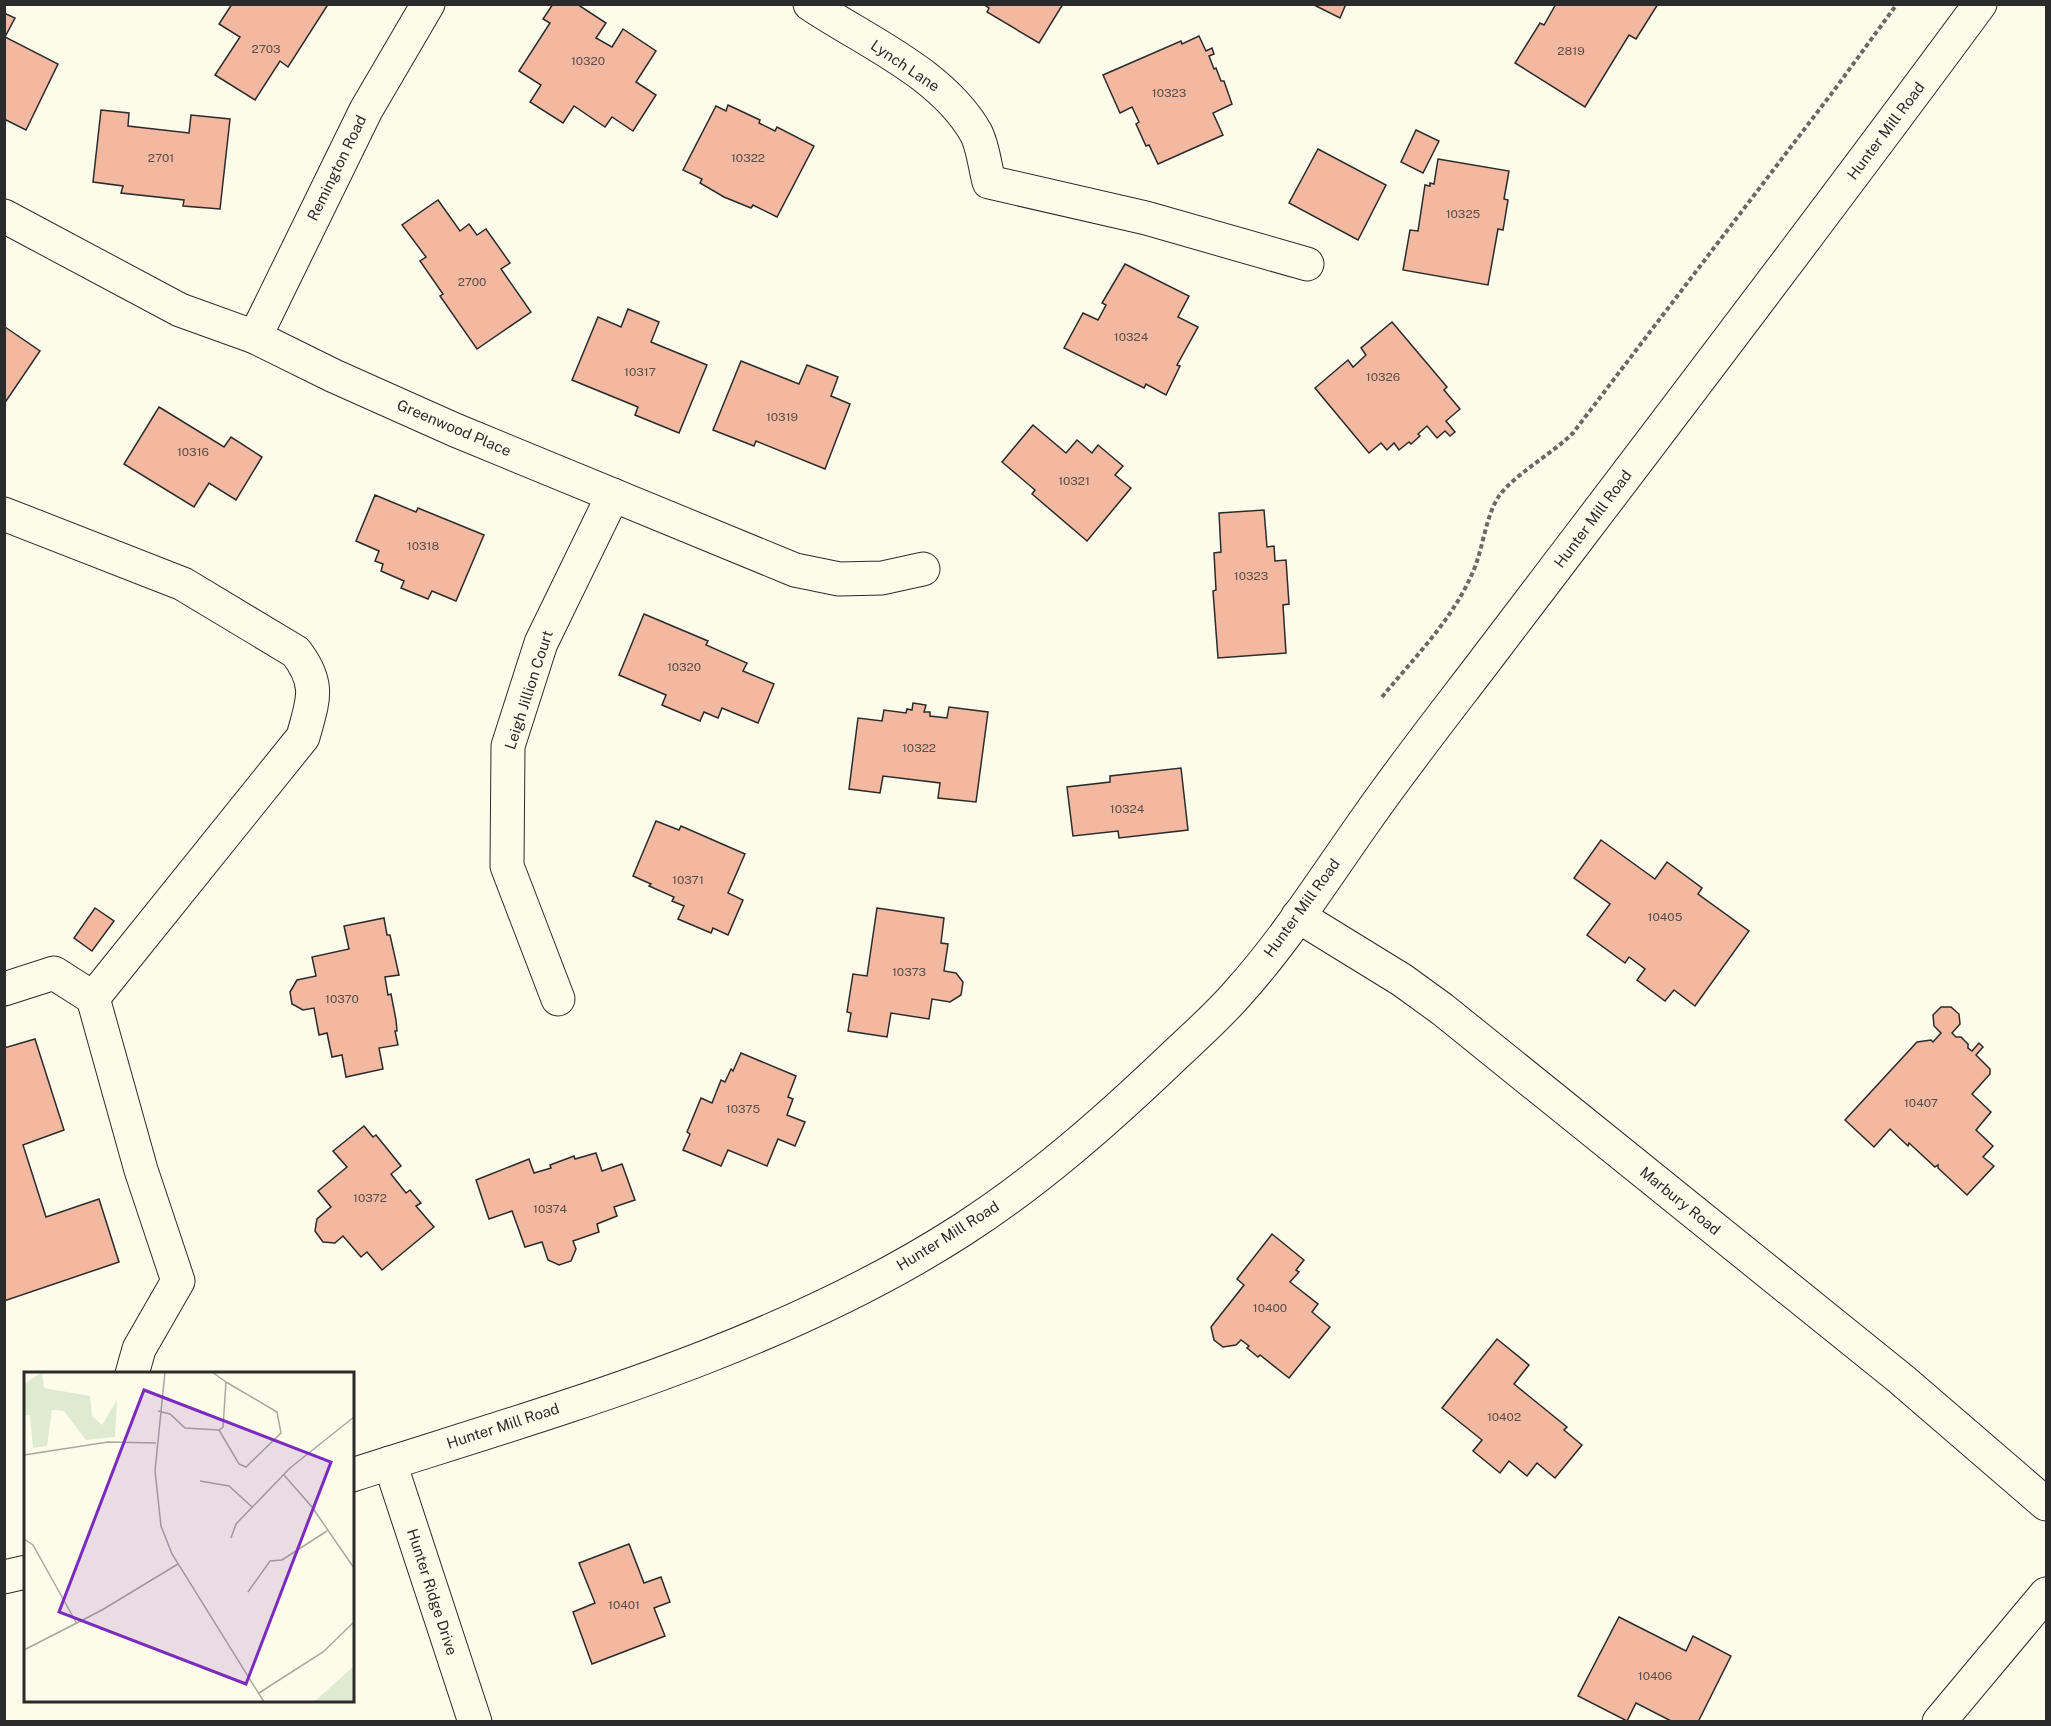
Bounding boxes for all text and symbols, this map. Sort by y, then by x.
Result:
street label: Lynch Lane [868,36,943,95]
house number: 2703 [252,42,280,56]
house number: 2819 [1557,44,1585,58]
house number: 10320 [571,54,605,68]
street label: Hunter Mill Road [1843,79,1928,183]
house number: 10323 [1152,86,1186,100]
street label: Remington Road [304,112,369,223]
house number: 2701 [148,151,174,165]
house number: 10322 [731,151,765,165]
house number: 10325 [1446,207,1481,221]
house number: 2700 [458,275,486,289]
house number: 10324 [1114,330,1149,344]
house number: 10317 [624,365,656,379]
house number: 10326 [1366,370,1400,384]
street label: Greenwood Place [395,396,514,459]
house number: 10319 [766,410,798,424]
house number: 10316 [177,445,209,459]
street label: Hunter Mill Road [1550,467,1635,571]
house number: 10321 [1058,474,1090,488]
house number: 10318 [407,539,439,553]
house number: 10323 [1234,569,1268,583]
street label: Leigh Jillion Court [501,628,556,752]
house number: 10320 [667,660,701,674]
house number: 10322 [902,741,936,755]
house number: 10324 [1110,802,1145,816]
street label: Hunter Mill Road [1260,855,1343,960]
house number: 10371 [672,873,704,887]
house number: 10405 [1648,910,1683,924]
house number: 10373 [892,965,926,979]
house number: 10370 [325,992,359,1006]
house number: 10407 [1904,1096,1938,1110]
house number: 10375 [726,1102,761,1116]
street label: Marbury Road [1637,1163,1724,1238]
house number: 10372 [353,1191,387,1205]
street label: Hunter Mill Road [893,1197,1002,1274]
house number: 10374 [533,1202,567,1216]
house number: 10400 [1253,1301,1287,1315]
inset map [24,1372,354,1702]
street label: Hunter Mill Road [444,1399,561,1452]
house number: 10402 [1487,1410,1521,1424]
street label: Hunter Ridge Drive [404,1526,461,1657]
house number: 10401 [608,1598,640,1612]
house number: 10406 [1638,1669,1672,1683]

